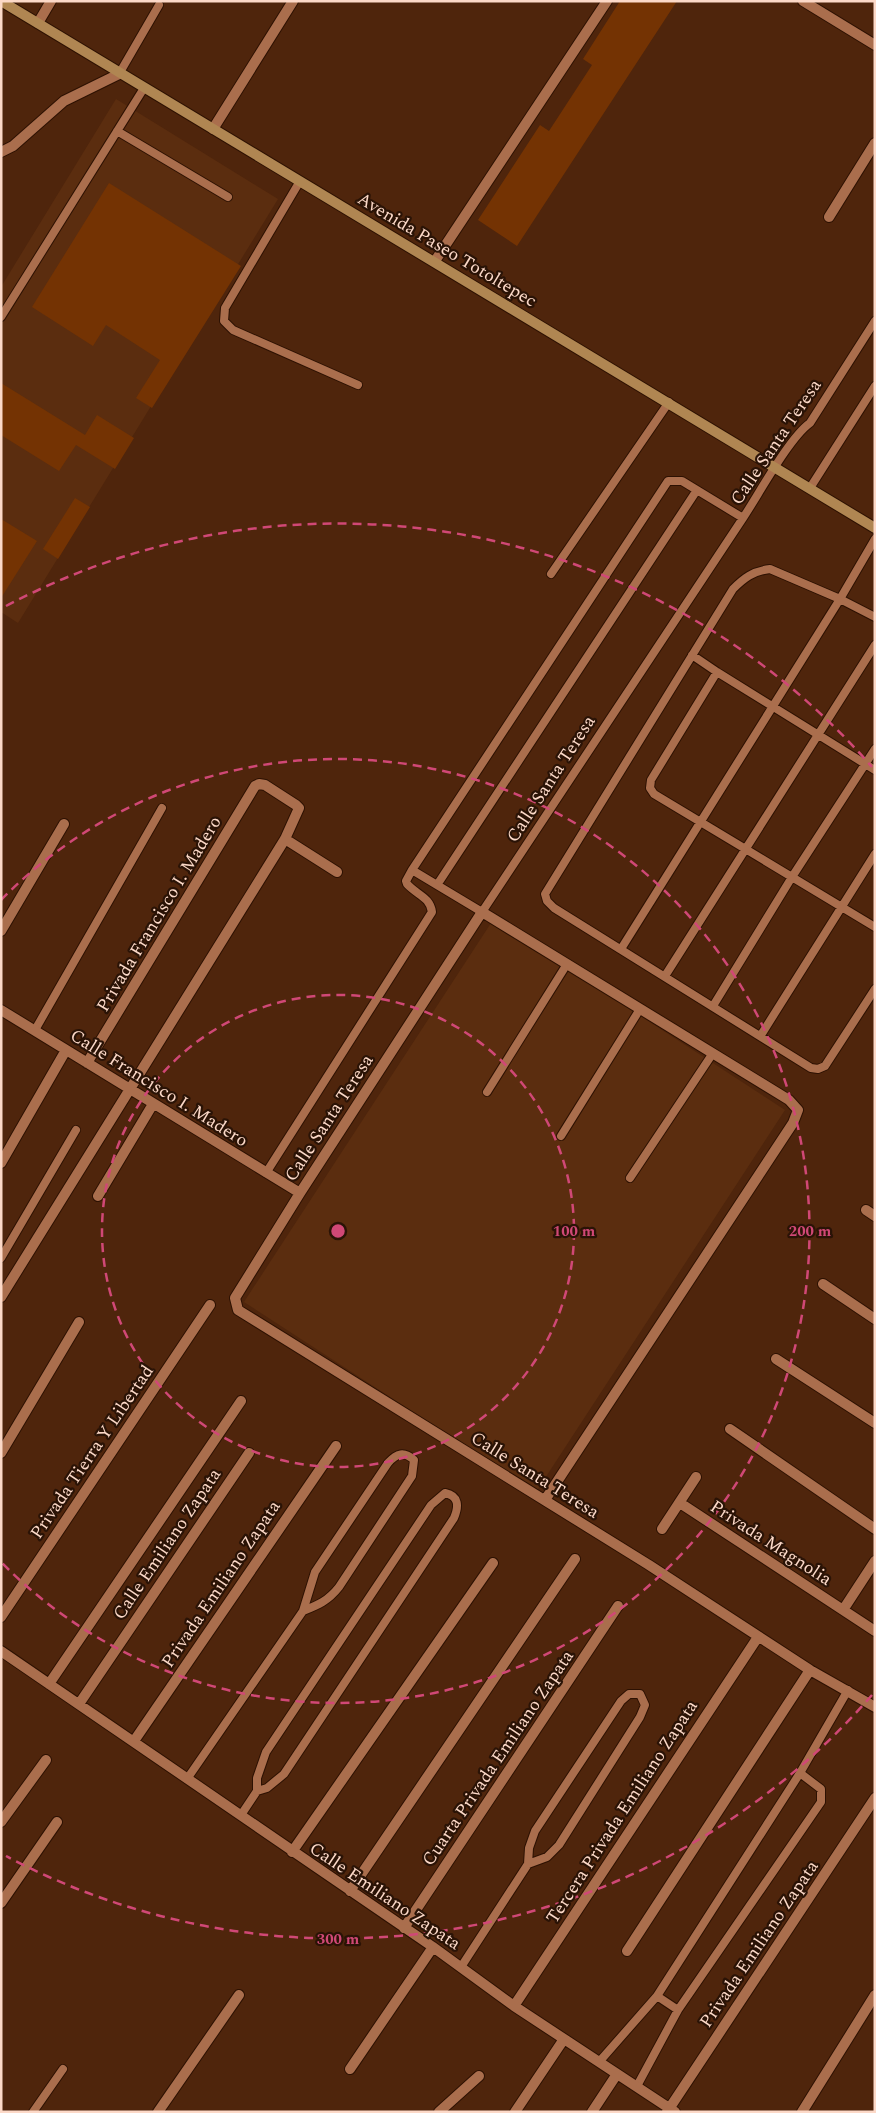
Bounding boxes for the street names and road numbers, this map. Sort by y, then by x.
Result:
street label: Avenida Paseo Totoltepec [352,186,542,314]
street label: Calle Santa Teresa [724,373,828,510]
street label: Calle Santa Teresa [500,710,602,848]
street label: Privada Francisco I. Madero [90,811,228,1017]
street label: Calle Francisco I. Madero [65,1022,253,1154]
street label: Calle Santa Teresa [278,1049,380,1187]
street label: Privada Tierra Y Libertad [24,1360,160,1544]
street label: Calle Santa Teresa [466,1425,605,1525]
street label: Calle Emiliano Zapata [106,1463,228,1625]
street label: Privada Magnolia [705,1493,837,1593]
street label: Privada Emiliano Zapata [155,1495,287,1673]
street label: Cuarta Privada Emiliano Zapata [415,1644,581,1871]
street label: Tercera Privada Emiliano Zapata [539,1695,705,1929]
street label: Calle Emiliano Zapata [304,1835,466,1957]
street label: Privada Emiliano Zapata [693,1855,825,2033]

